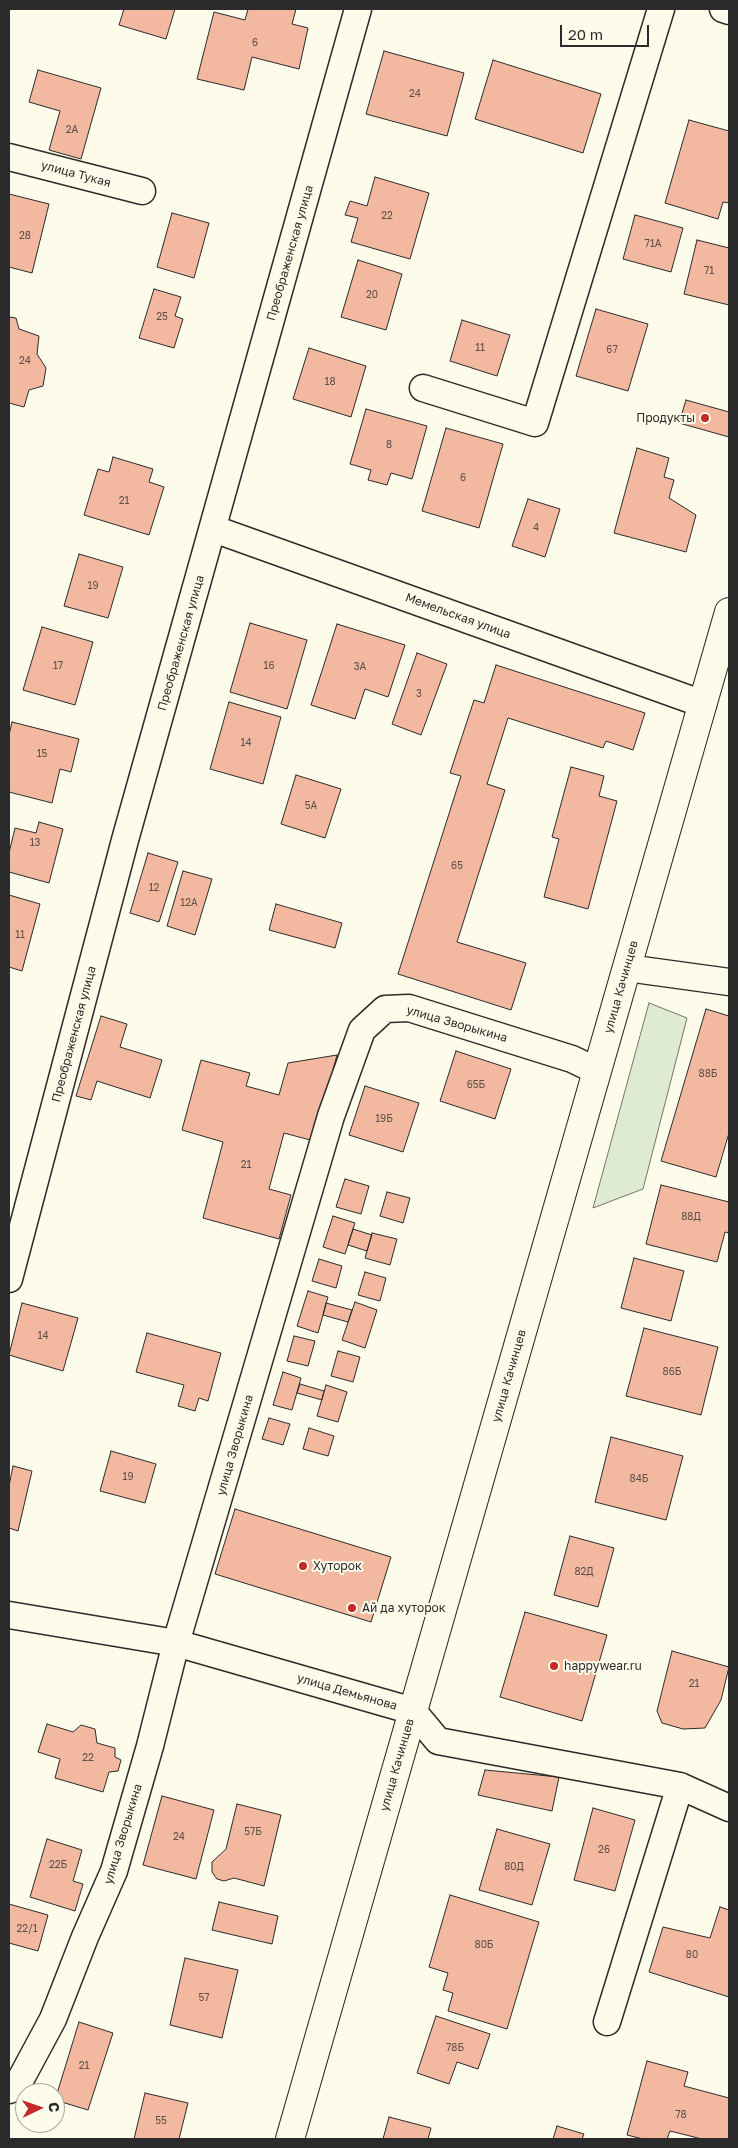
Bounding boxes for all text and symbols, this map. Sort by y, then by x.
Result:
scale bar [563,15,652,47]
text: 20 m [568,25,603,43]
house number: 6 [252,37,258,49]
house number: 24 [409,88,421,100]
house number: 2А [66,124,78,136]
street label: улица Тукая [39,158,113,190]
street label: Преображенская улица [264,183,316,323]
house number: 22 [381,210,393,222]
house number: 28 [19,230,31,242]
house number: 71А [645,238,661,250]
house number: 71 [704,265,714,277]
house number: 20 [366,289,378,301]
house number: 25 [156,311,168,323]
house number: 11 [475,342,485,354]
house number: 67 [606,344,618,356]
house number: 24 [19,355,31,367]
house number: 18 [325,376,335,388]
place label: Продукты [636,411,695,425]
marker: Продукты [699,412,711,424]
house number: 8 [386,439,392,451]
house number: 6 [460,472,466,484]
house number: 21 [119,495,129,507]
house number: 4 [533,522,539,534]
street label: Преображенская улица [155,573,207,713]
house number: 19 [88,580,98,592]
street label: Мемельская улица [403,590,513,642]
house number: 17 [53,660,63,672]
house number: 16 [264,660,274,672]
house number: 3А [354,661,366,673]
house number: 3 [416,688,422,700]
house number: 14 [241,737,251,749]
house number: 15 [37,748,47,760]
house number: 5А [305,800,317,812]
house number: 13 [30,837,40,849]
house number: 65 [451,860,463,872]
house number: 12 [149,882,159,894]
house number: 12А [180,897,198,909]
house number: 11 [15,929,25,941]
street label: улица Качинцев [601,939,641,1035]
street label: Преображенская улица [49,964,99,1104]
street label: улица Зворыкина [405,1003,509,1045]
house number: 88Б [699,1068,717,1080]
house number: 65Б [467,1079,485,1091]
house number: 19Б [375,1113,393,1125]
house number: 21 [241,1159,251,1171]
house number: 88Д [681,1211,701,1223]
street label: улица Качинцев [489,1328,529,1424]
house number: 14 [38,1330,48,1342]
house number: 86Б [663,1366,681,1378]
street label: улица Зворыкина [214,1393,256,1497]
house number: 19 [123,1471,133,1483]
house number: 84Б [630,1473,648,1485]
place label: Хуторок [313,1559,362,1573]
marker: Хуторок [297,1560,309,1572]
house number: 82Д [574,1566,594,1578]
place label: Ай да хуторок [362,1601,446,1615]
marker: Ай да хуторок [346,1602,358,1614]
place label: happywear.ru [564,1659,642,1673]
marker: happywear.ru [548,1660,560,1672]
street label: улица Демьянова [295,1671,399,1713]
house number: 21 [689,1678,699,1690]
street label: улица Качинцев [377,1717,417,1813]
house number: 22 [82,1752,94,1764]
street label: улица Зворыкина [101,1782,145,1886]
house number: 57Б [244,1826,262,1838]
house number: 24 [173,1831,185,1843]
house number: 26 [598,1844,610,1856]
house number: 22Б [49,1859,67,1871]
house number: 80Д [504,1861,524,1873]
house number: 22/1 [16,1923,38,1935]
house number: 80Б [475,1939,493,1951]
house number: 80 [686,1949,698,1961]
house number: 57 [198,1992,210,2004]
house number: 78Б [446,2042,464,2054]
house number: 21 [79,2060,89,2072]
north arrow [15,2083,65,2133]
text: С [46,2102,63,2113]
house number: 78 [675,2109,687,2121]
house number: 55 [155,2115,167,2127]

